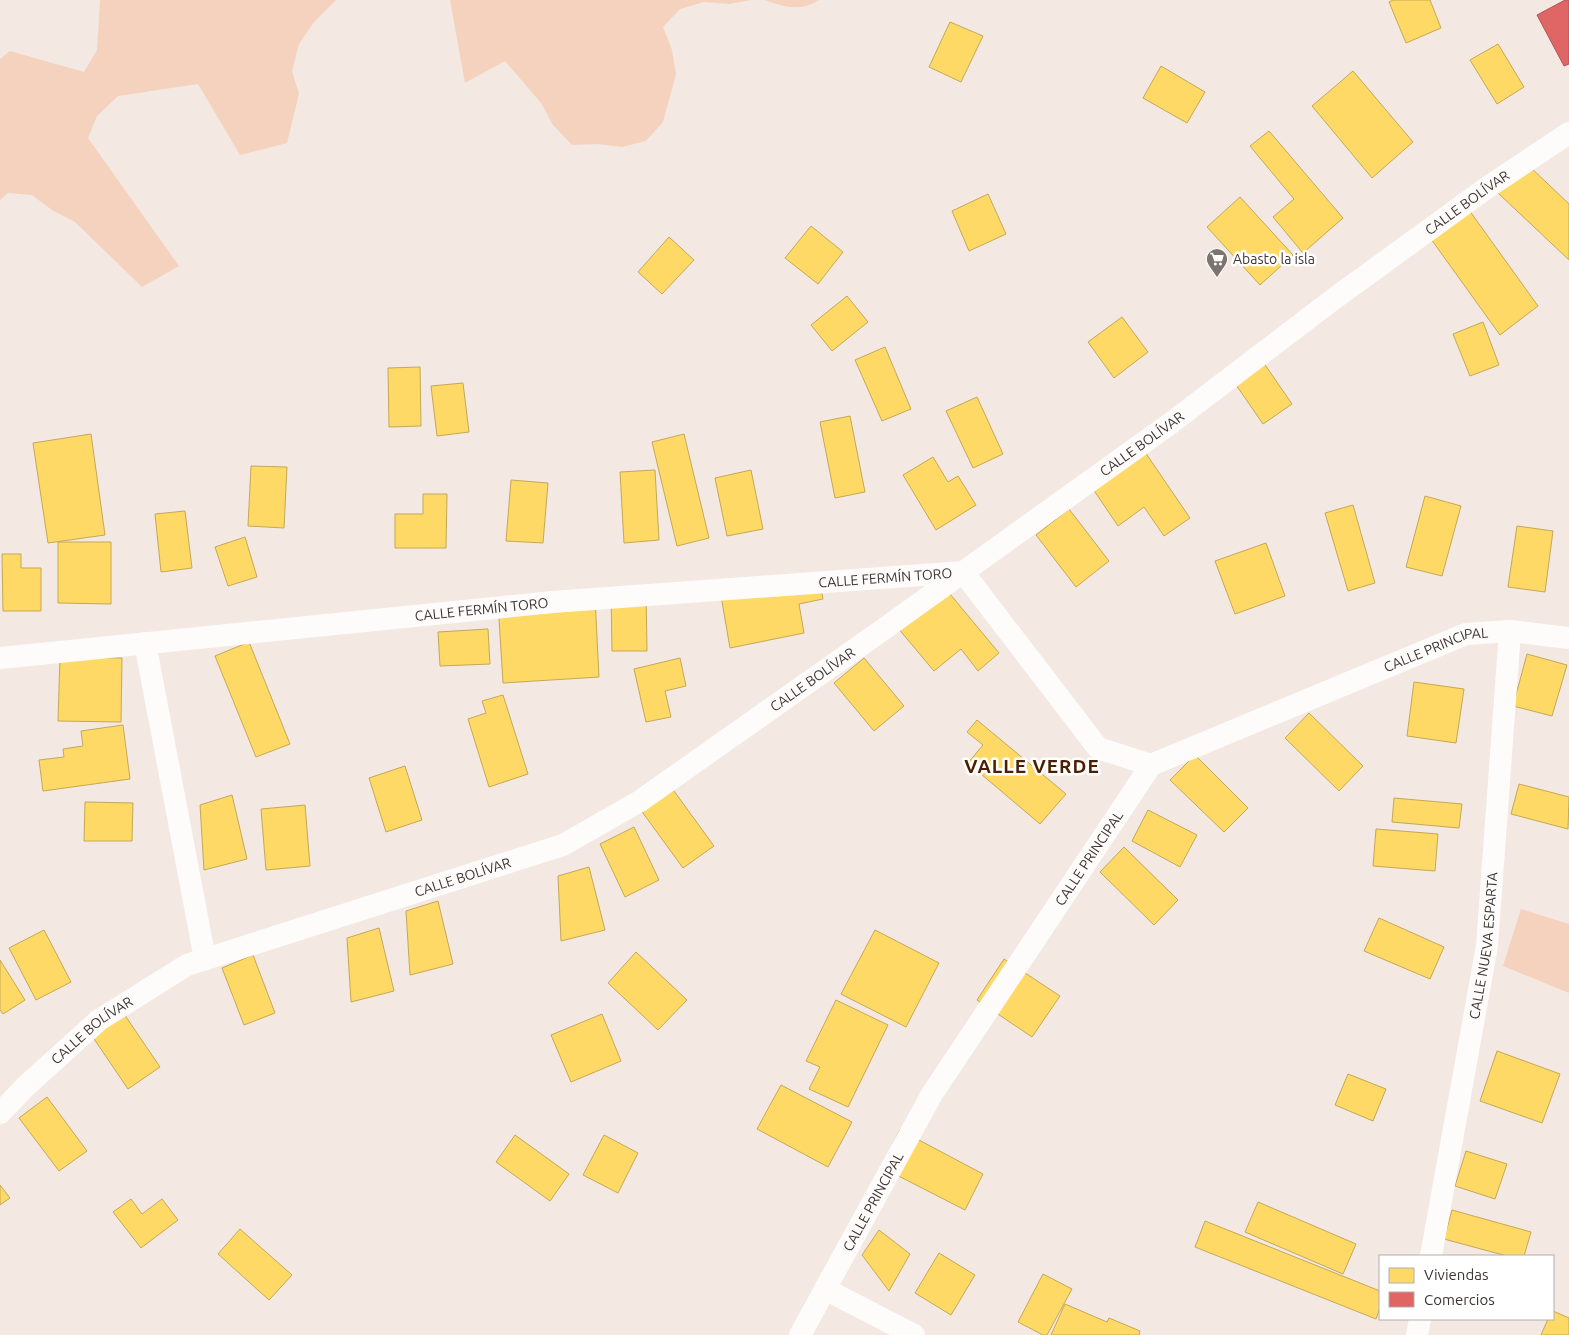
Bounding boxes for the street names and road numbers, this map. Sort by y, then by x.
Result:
street label: CALLE BOLÍVAR [1422,167,1513,238]
street label: CALLE BOLÍVAR [1097,408,1187,480]
street label: CALLE FERMÍN TORO [818,565,953,591]
street label: CALLE FERMÍN TORO [414,594,549,624]
street label: CALLE PRINCIPAL [1381,625,1488,675]
street label: CALLE BOLÍVAR [767,644,858,715]
street label: CALLE PRINCIPAL [1052,808,1126,909]
street label: CALLE BOLÍVAR [413,854,513,900]
street label: CALLE NUEVA ESPARTA [1466,871,1500,1020]
street label: CALLE BOLÍVAR [48,993,136,1067]
street label: CALLE PRINCIPAL [840,1149,907,1254]

